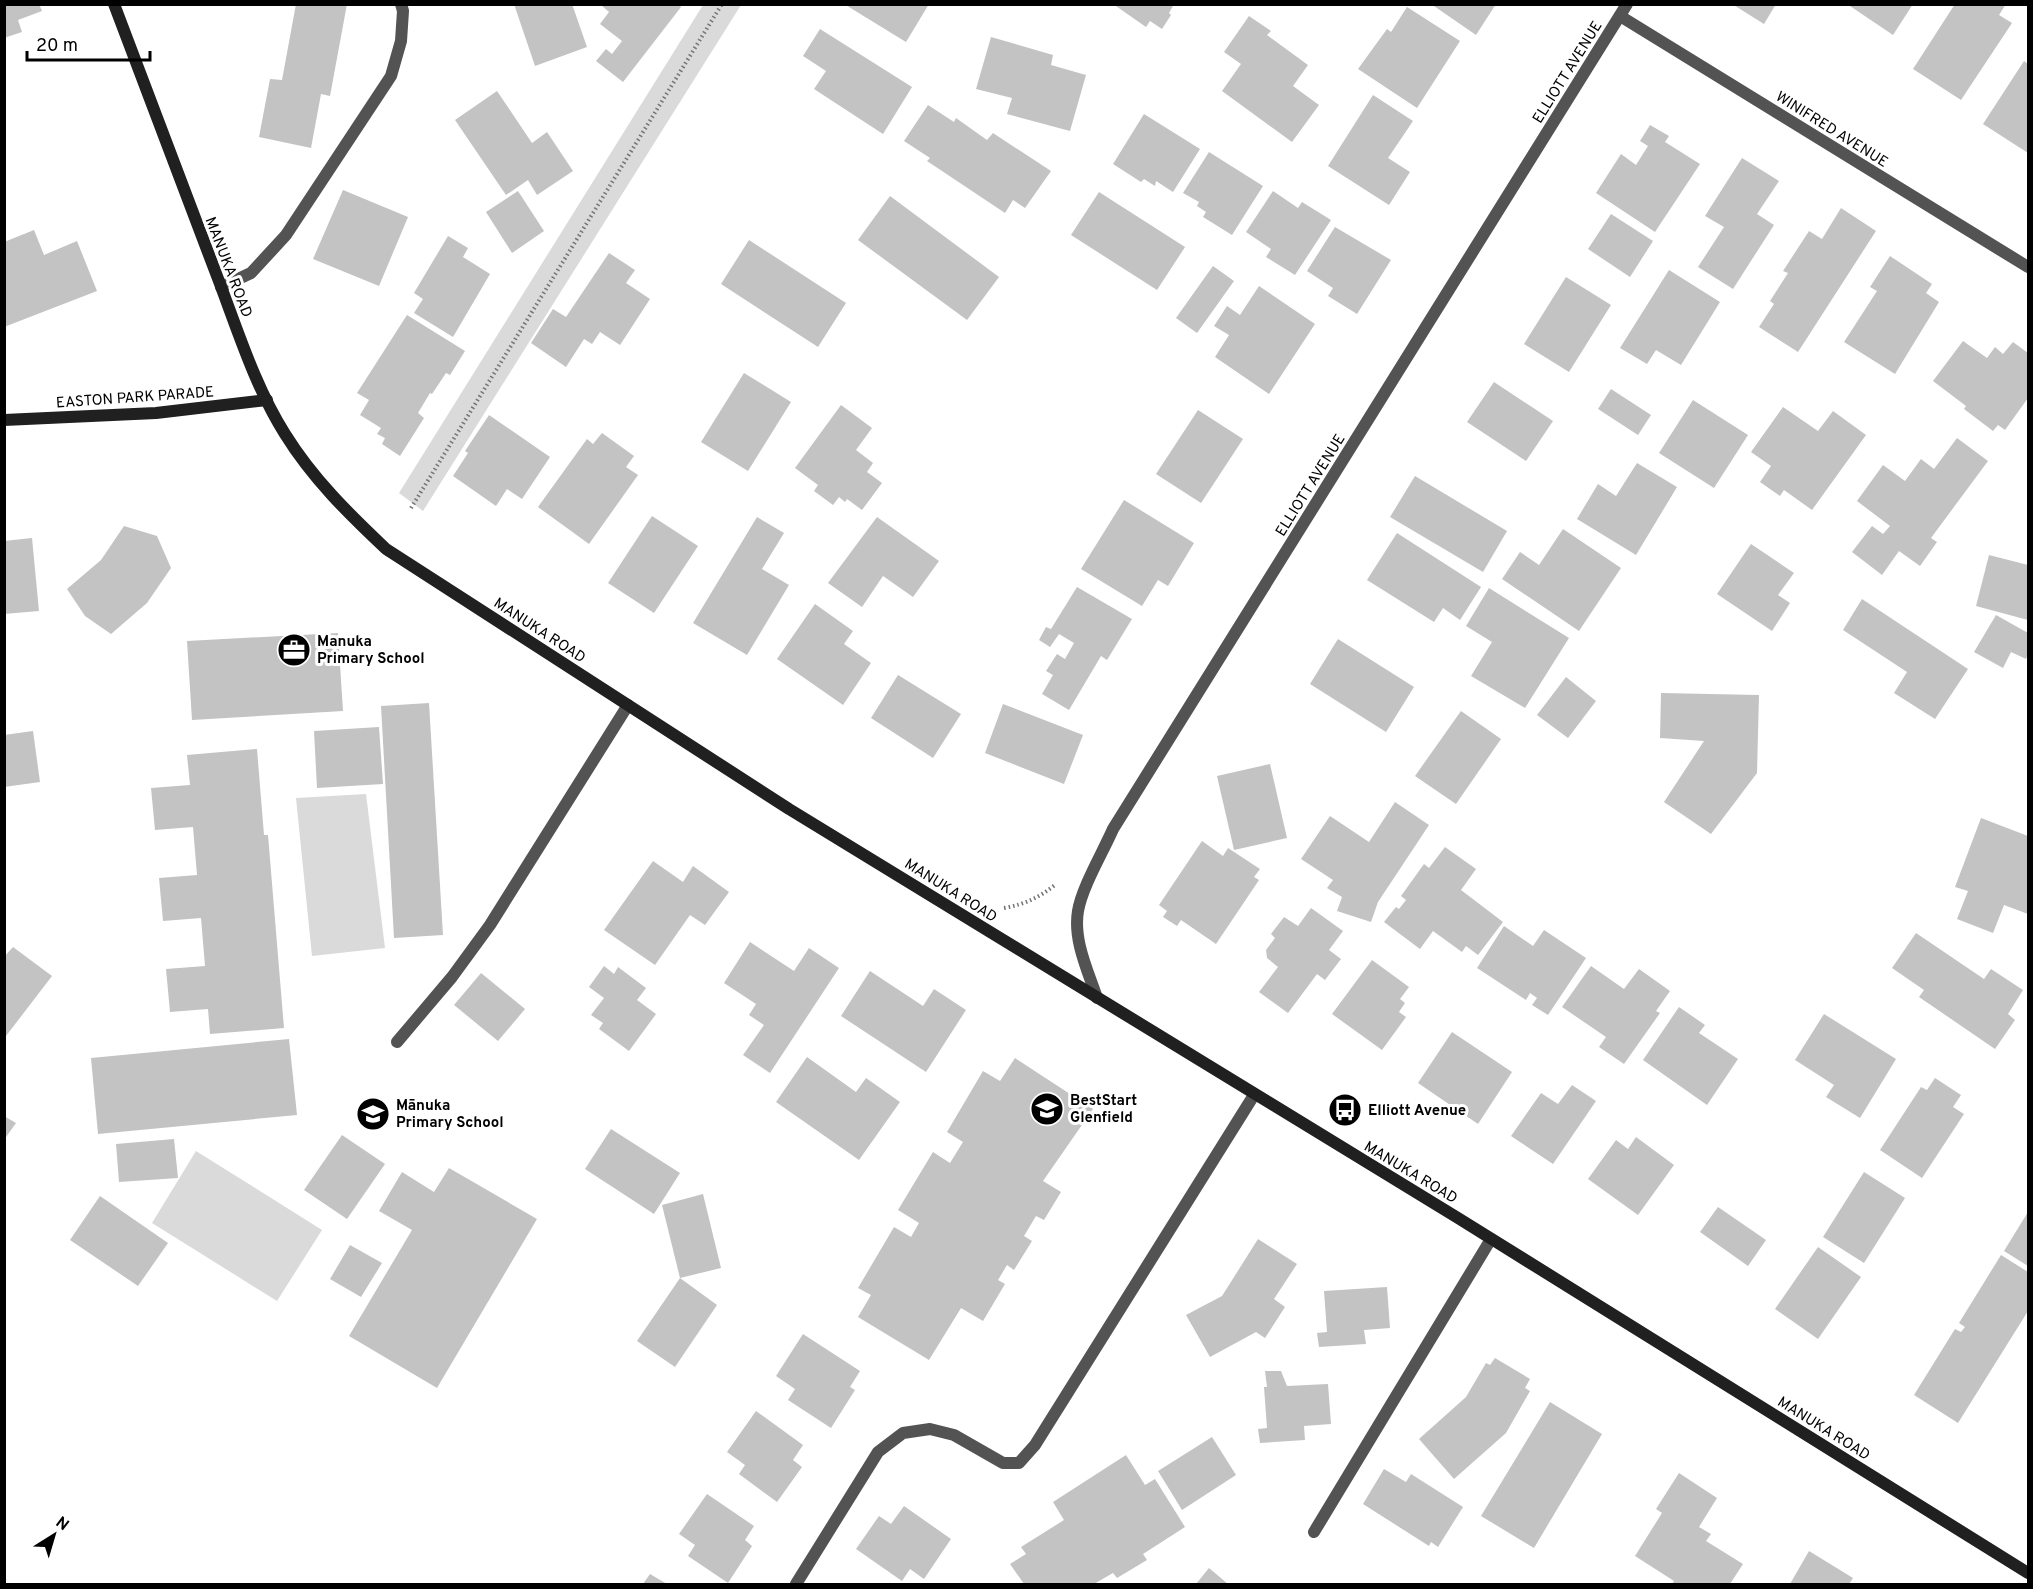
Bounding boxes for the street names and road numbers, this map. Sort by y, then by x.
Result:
street label: ELLIOTT AVENUE [1529,18,1607,128]
street label: WINIFRED AVENUE [1771,88,1891,173]
street label: MANUKA ROAD [200,215,255,320]
street label: EASTON PARK PARADE [55,383,215,413]
street label: ELLIOTT AVENUE [1272,431,1350,541]
street label: MANUKA ROAD [490,594,589,668]
street label: MANUKA ROAD [900,855,1000,927]
street label: MANUKA ROAD [1360,1138,1461,1209]
street label: MANUKA ROAD [1773,1393,1873,1465]

